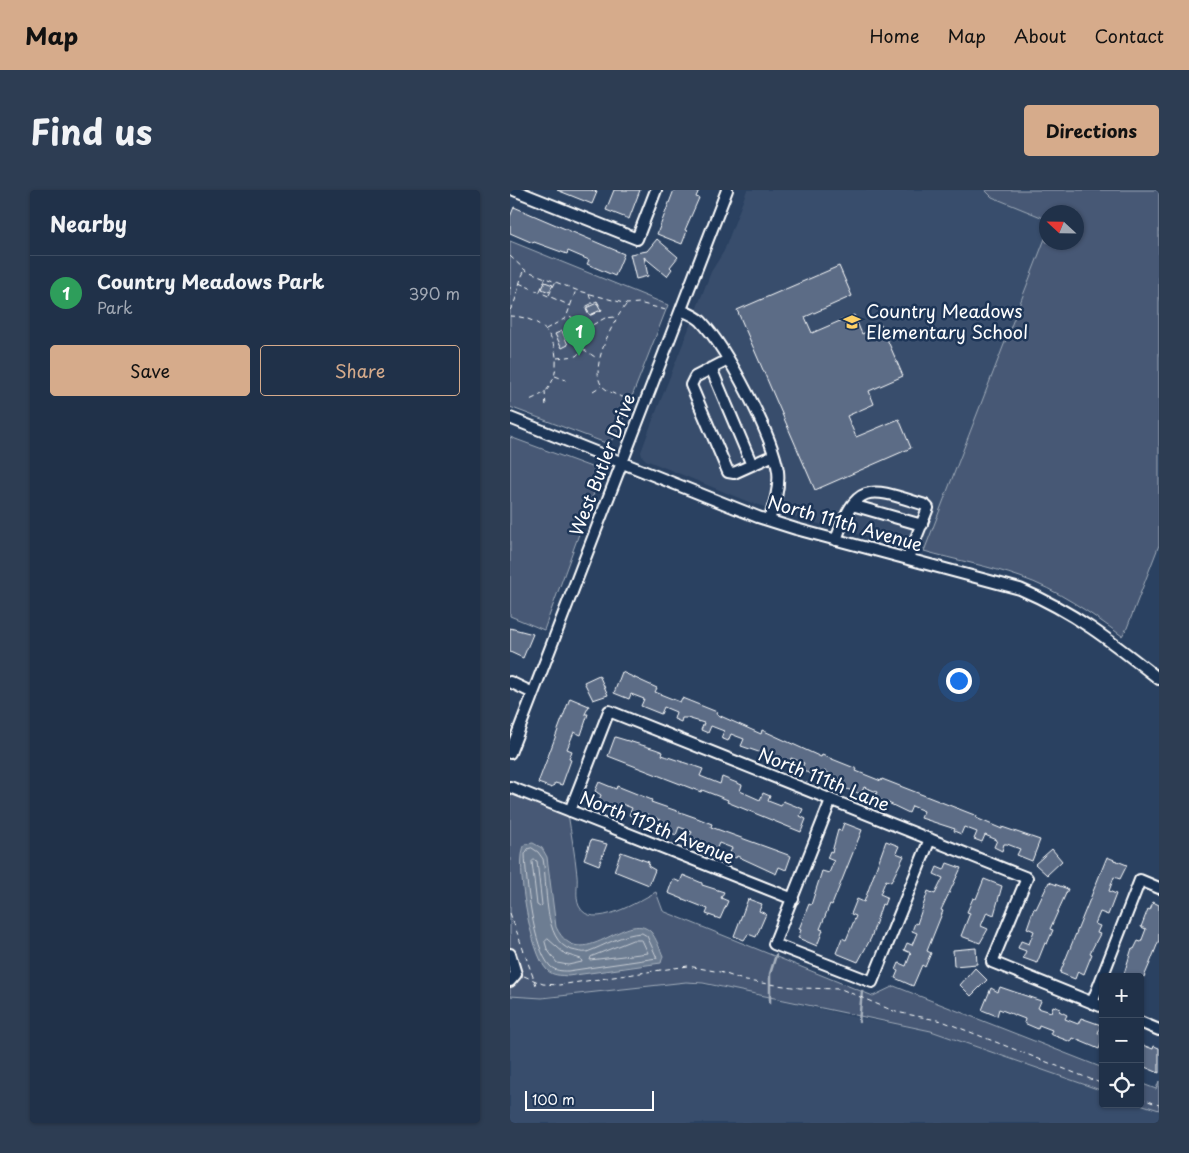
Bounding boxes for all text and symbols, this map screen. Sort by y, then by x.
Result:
text: Map [25,17,78,53]
text: Home [869,22,919,49]
text: Map [947,22,986,49]
text: About [1014,22,1066,49]
text: Contact [1094,22,1164,49]
text: Find us [30,104,152,157]
button: Directions [1024,105,1159,156]
north arrow [1039,205,1084,250]
text: Nearby [50,207,127,239]
text: Country Meadows Park [97,267,325,295]
text: 1 [62,281,70,305]
text: 390 m [409,281,460,305]
text: Park [97,295,133,319]
place label: Country Meadows Elementary School [866,297,1028,345]
school or university icon: Country Meadows Elementary School [842,312,862,332]
pin: 1 [563,315,595,356]
button: Save [50,345,250,396]
button: Share [260,345,460,396]
street label: West Butler Drive [562,389,641,540]
street label: North 111th Avenue [765,488,926,558]
your location [946,668,972,694]
street label: North 111th Lane [755,740,895,817]
street label: North 112th Avenue [576,783,739,870]
map controls [1099,973,1144,1108]
button: + [1099,973,1144,1018]
button: − [1099,1018,1144,1063]
button: locate [1099,1063,1144,1108]
scale bar [525,1088,654,1111]
text: 100 m [532,1089,575,1110]

